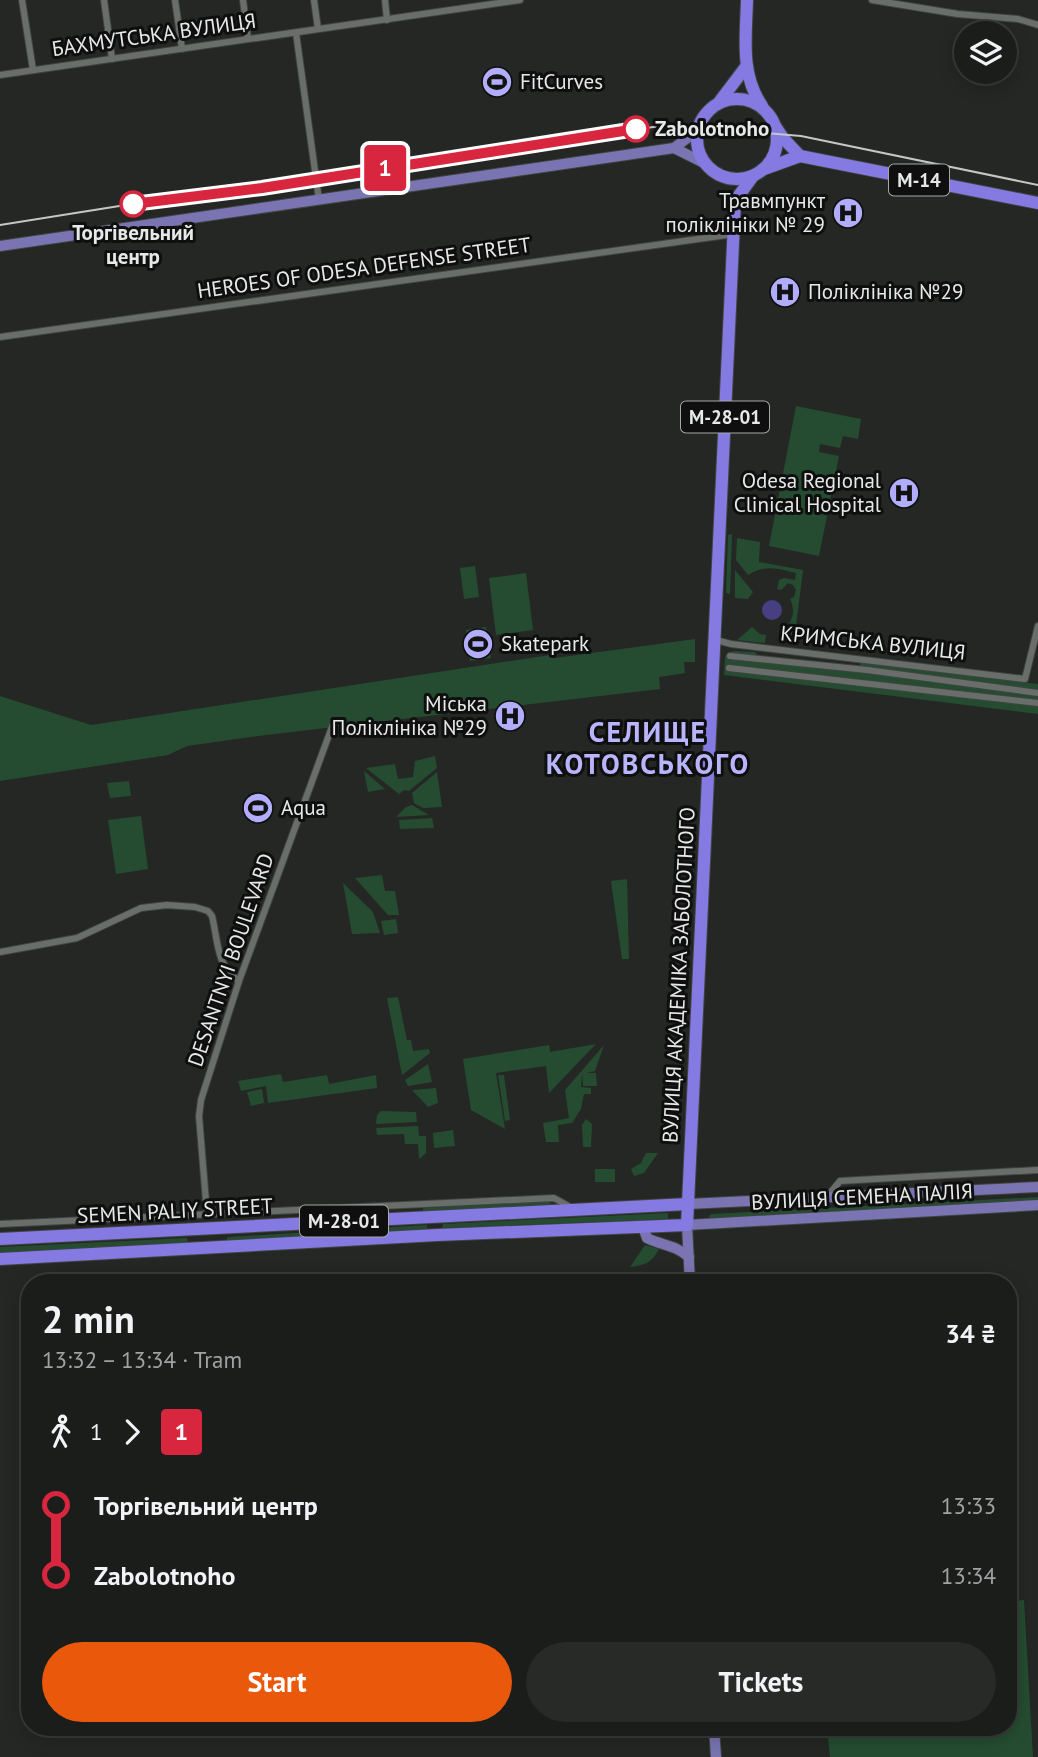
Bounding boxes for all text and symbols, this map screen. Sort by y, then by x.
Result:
street label: БАХМУТСЬКА ВУЛИЦЯ [50,7,258,62]
map controls [954,21,1017,84]
button: layers [954,21,1017,84]
sports icon: FitCurves [480,65,514,99]
place label: FitCurves [520,68,603,95]
place label: Zabolotnoho [655,115,769,142]
marker: Zabolotnoho [623,116,649,142]
line badge: 1 [362,145,408,191]
text: 1 [378,152,392,183]
road number: М-14 [889,164,949,196]
place label: Травмпункт поліклініки № 29 [666,187,826,238]
marker: Торгівельний центр [120,191,146,217]
hospital icon: Травмпункт поліклініки № 29 [831,196,865,230]
place label: Торгівельний центр [72,219,194,270]
street label: HEROES OF ODESA DEFENSE STREET [195,231,533,304]
hospital icon: Поліклініка №29 [768,275,802,309]
place label: Поліклініка №29 [808,278,963,305]
road number: М-28-01 [681,402,769,432]
place label: Odesa Regional Clinical Hospital [734,467,881,518]
hospital icon: Odesa Regional Clinical Hospital [887,476,921,510]
street label: КРИМСЬКА ВУЛИЦЯ [779,619,967,666]
sports icon: Skatepark [461,627,495,661]
place label: Skatepark [501,630,589,657]
place label: Міська Поліклініка №29 [332,690,487,741]
hospital icon: Міська Поліклініка №29 [493,699,527,733]
district label: СЕЛИЩЕ КОТОВСЬКОГО [546,713,750,782]
sports icon: Aqua [241,791,275,825]
place label: Aqua [281,794,326,821]
street label: ВУЛИЦЯ АКАДЕМІКА ЗАБОЛОТНОГО [656,806,701,1144]
street label: DESANTNYI BOULEVARD [181,850,280,1070]
street label: ВУЛИЦЯ СЕМЕНА ПАЛІЯ [750,1177,974,1216]
street label: SEMEN PALIY STREET [76,1192,274,1229]
road number: М-28-01 [300,1205,388,1236]
text: 2 min [42,1294,135,1343]
text: 34 ₴ [945,1317,996,1350]
text: 13:32 – 13:34 · Tram [42,1345,242,1374]
icon: walk [42,1413,80,1451]
icon: forward [113,1413,151,1451]
text: 1 [175,1416,188,1447]
text: 1 [90,1417,103,1446]
text: Торгівельний центр [94,1489,318,1522]
text: 13:33 [941,1491,996,1520]
text: Zabolotnoho [94,1559,235,1592]
text: 13:34 [941,1561,996,1590]
button: Start [42,1642,512,1722]
button: Tickets [526,1642,996,1722]

